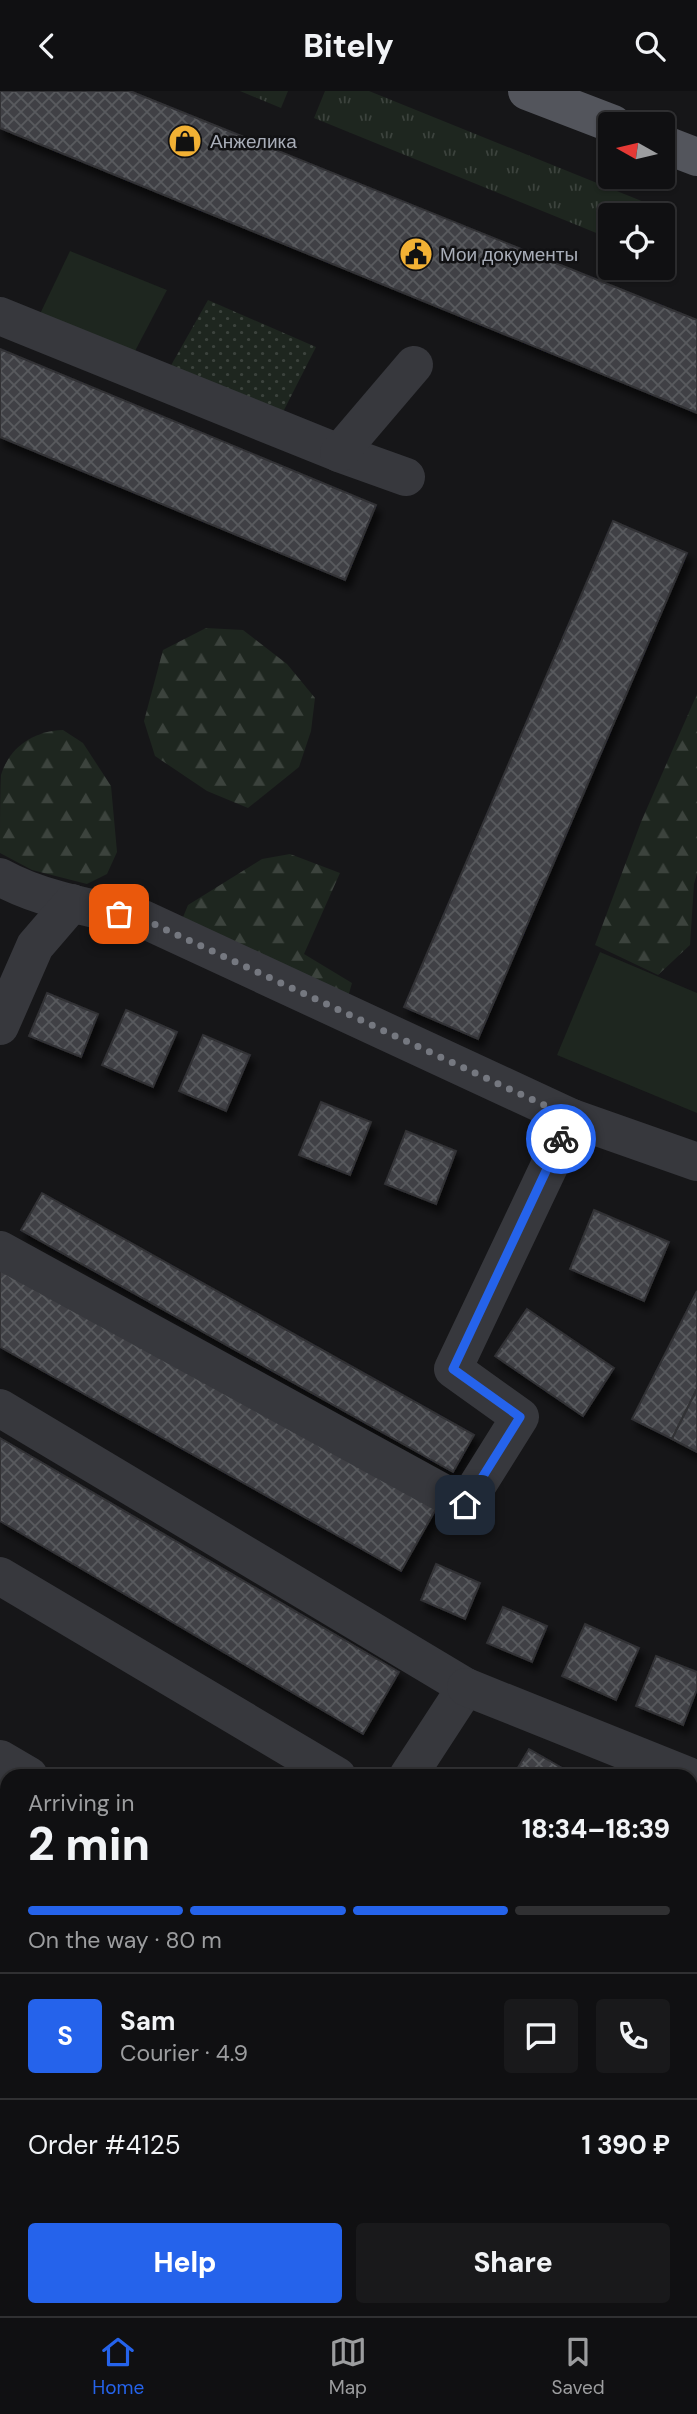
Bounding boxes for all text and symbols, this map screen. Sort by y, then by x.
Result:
text: Bitely [303,25,394,67]
icon: back [28,27,66,65]
icon: search [631,27,669,65]
north arrow [598,112,676,189]
map controls [598,112,675,280]
shop icon: Анжелика [166,122,204,160]
place label: Анжелика [210,129,297,154]
button: locate [598,203,675,280]
public building icon: Мои документы [397,235,435,273]
place label: Мои документы [440,242,578,267]
pin [89,884,149,944]
icon: bag [100,895,138,933]
courier [526,1104,596,1174]
icon: bike [542,1120,580,1158]
pin [435,1475,495,1535]
icon: home [446,1486,484,1524]
text: Arriving in [28,1788,134,1818]
text: 18:34–18:39 [522,1812,670,1846]
text: 2 min [28,1814,150,1874]
text: On the way · 80 m [28,1925,222,1955]
button: chat [504,1999,578,2073]
button: phone [596,1999,670,2073]
text: Sam [120,2004,175,2038]
text: S [57,2019,73,2053]
text: Courier · 4.9 [120,2038,248,2068]
text: Order #4125 [28,2128,181,2162]
text: 1 390 ₽ [581,2128,670,2162]
button: Help [28,2223,342,2303]
button: Share [356,2223,670,2303]
tab: Home [92,2333,144,2400]
tab: Map [329,2333,367,2400]
tab: Saved [551,2333,605,2400]

